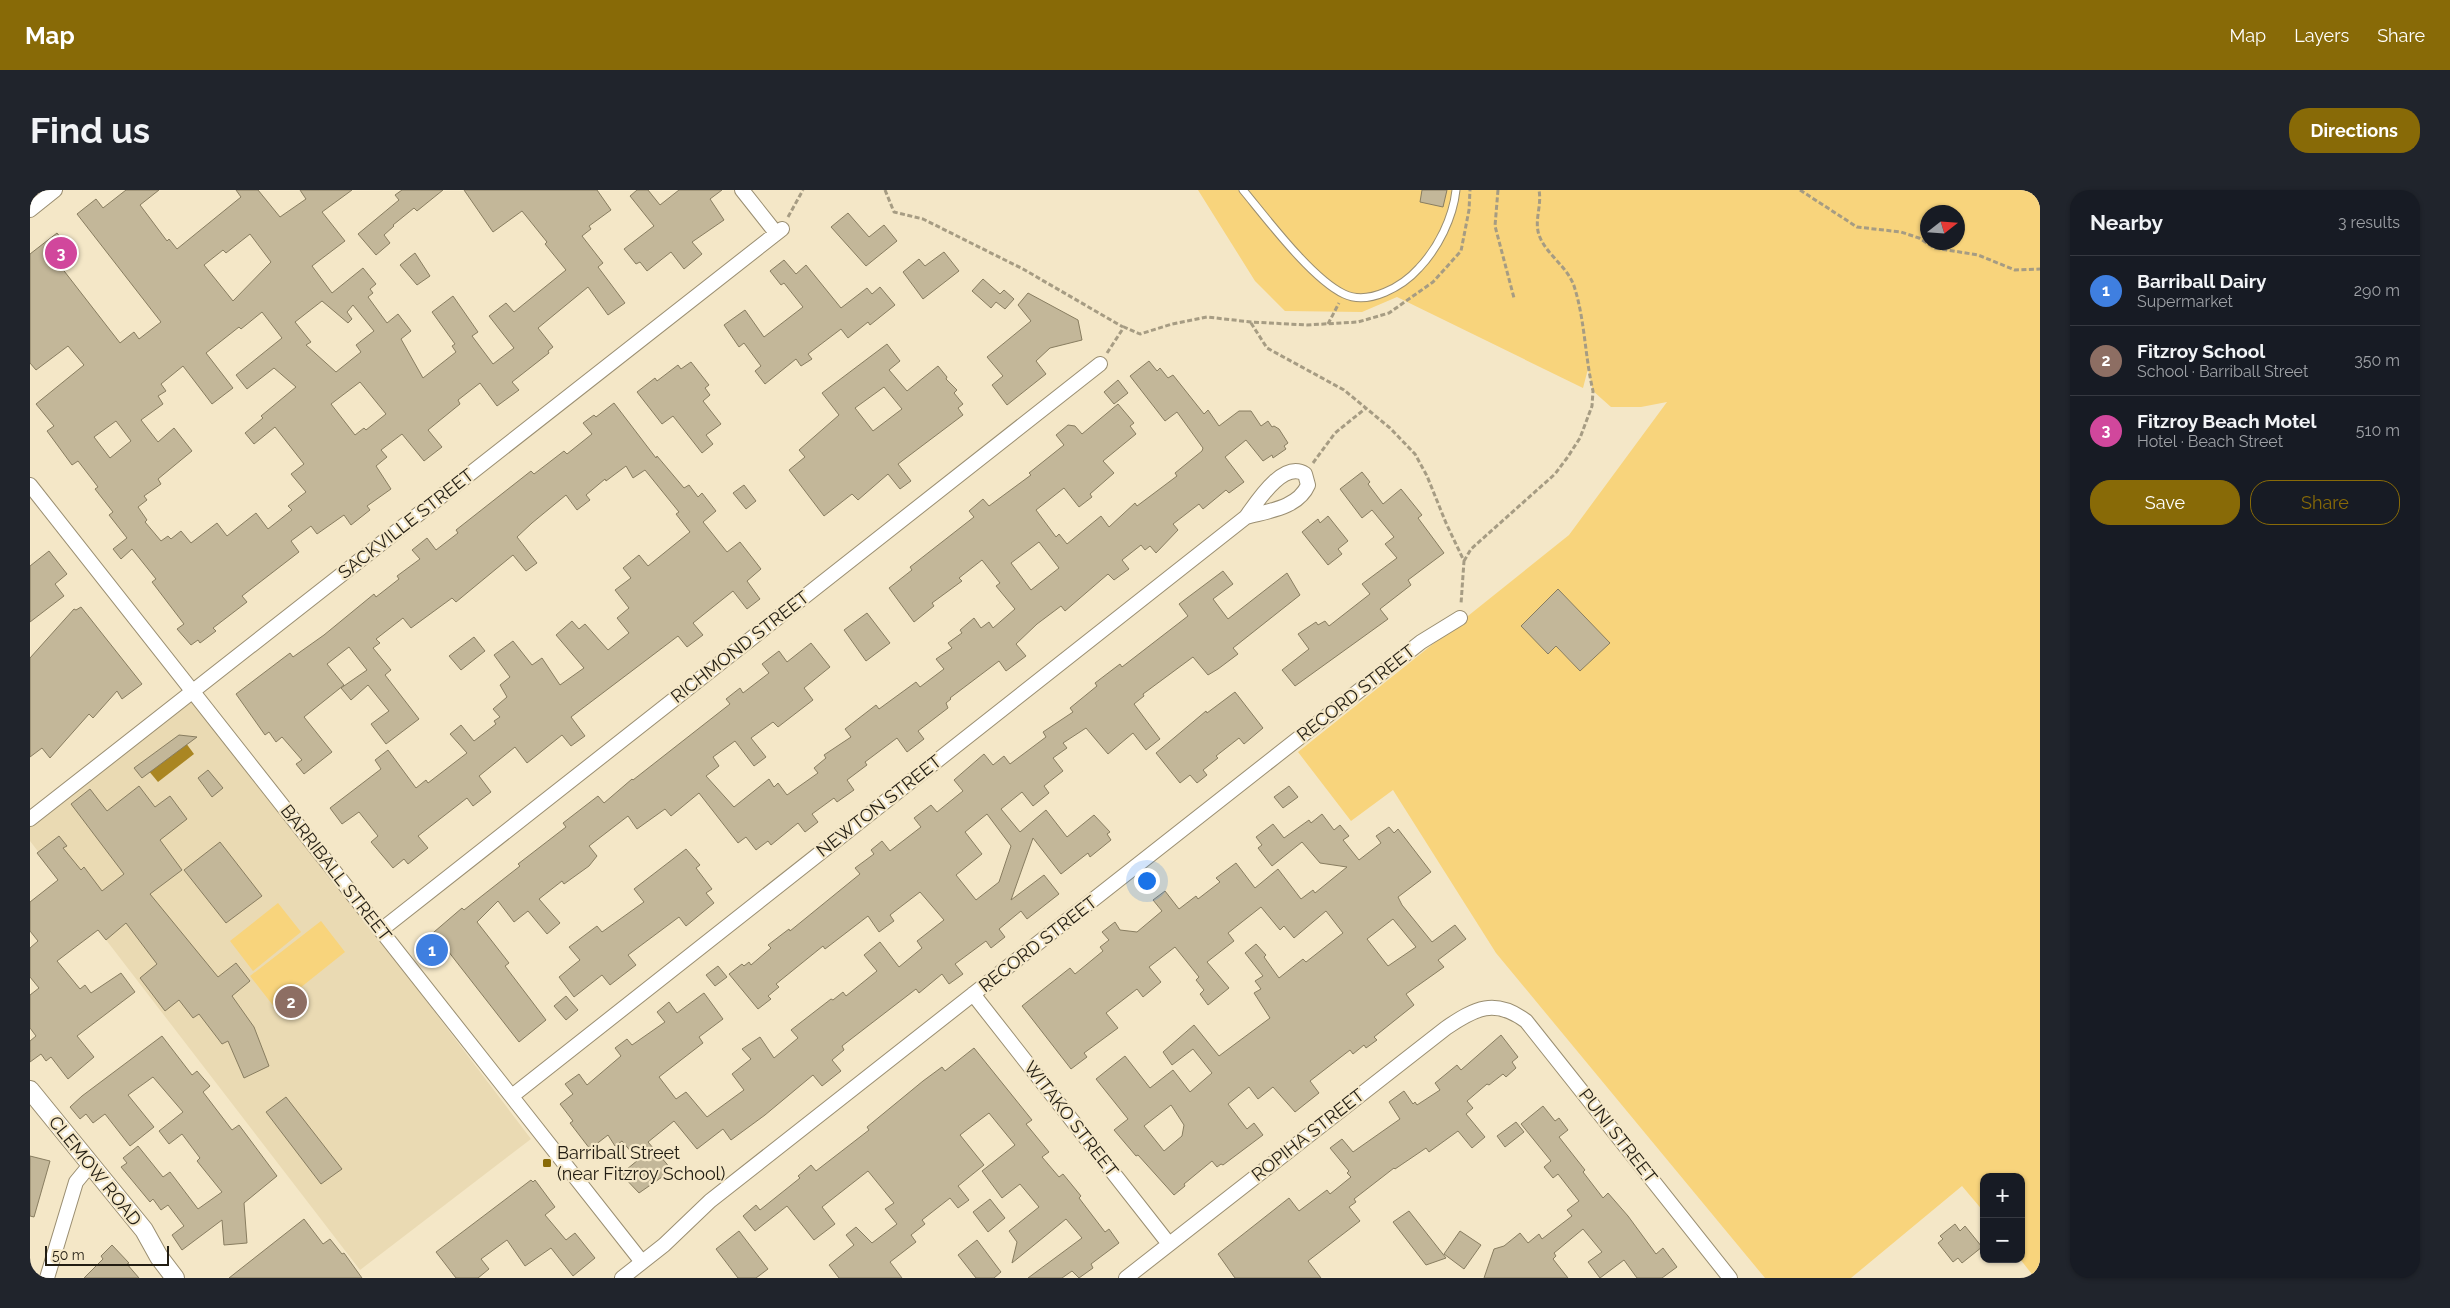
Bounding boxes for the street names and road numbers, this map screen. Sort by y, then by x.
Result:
street label: SACKVILLE STREET [334,464,478,583]
street label: RICHMOND STREET [667,586,813,707]
street label: RECORD STREET [1293,640,1419,745]
street label: NEWTON STREET [812,750,945,861]
street label: BARRIBALL STREET [277,800,396,945]
street label: RECORD STREET [975,891,1101,996]
street label: WITAKO STREET [1020,1057,1123,1181]
street label: ROPIHA STREET [1247,1084,1368,1185]
street label: PUNI STREET [1575,1084,1662,1187]
street label: CLEMOW ROAD [45,1112,146,1230]

